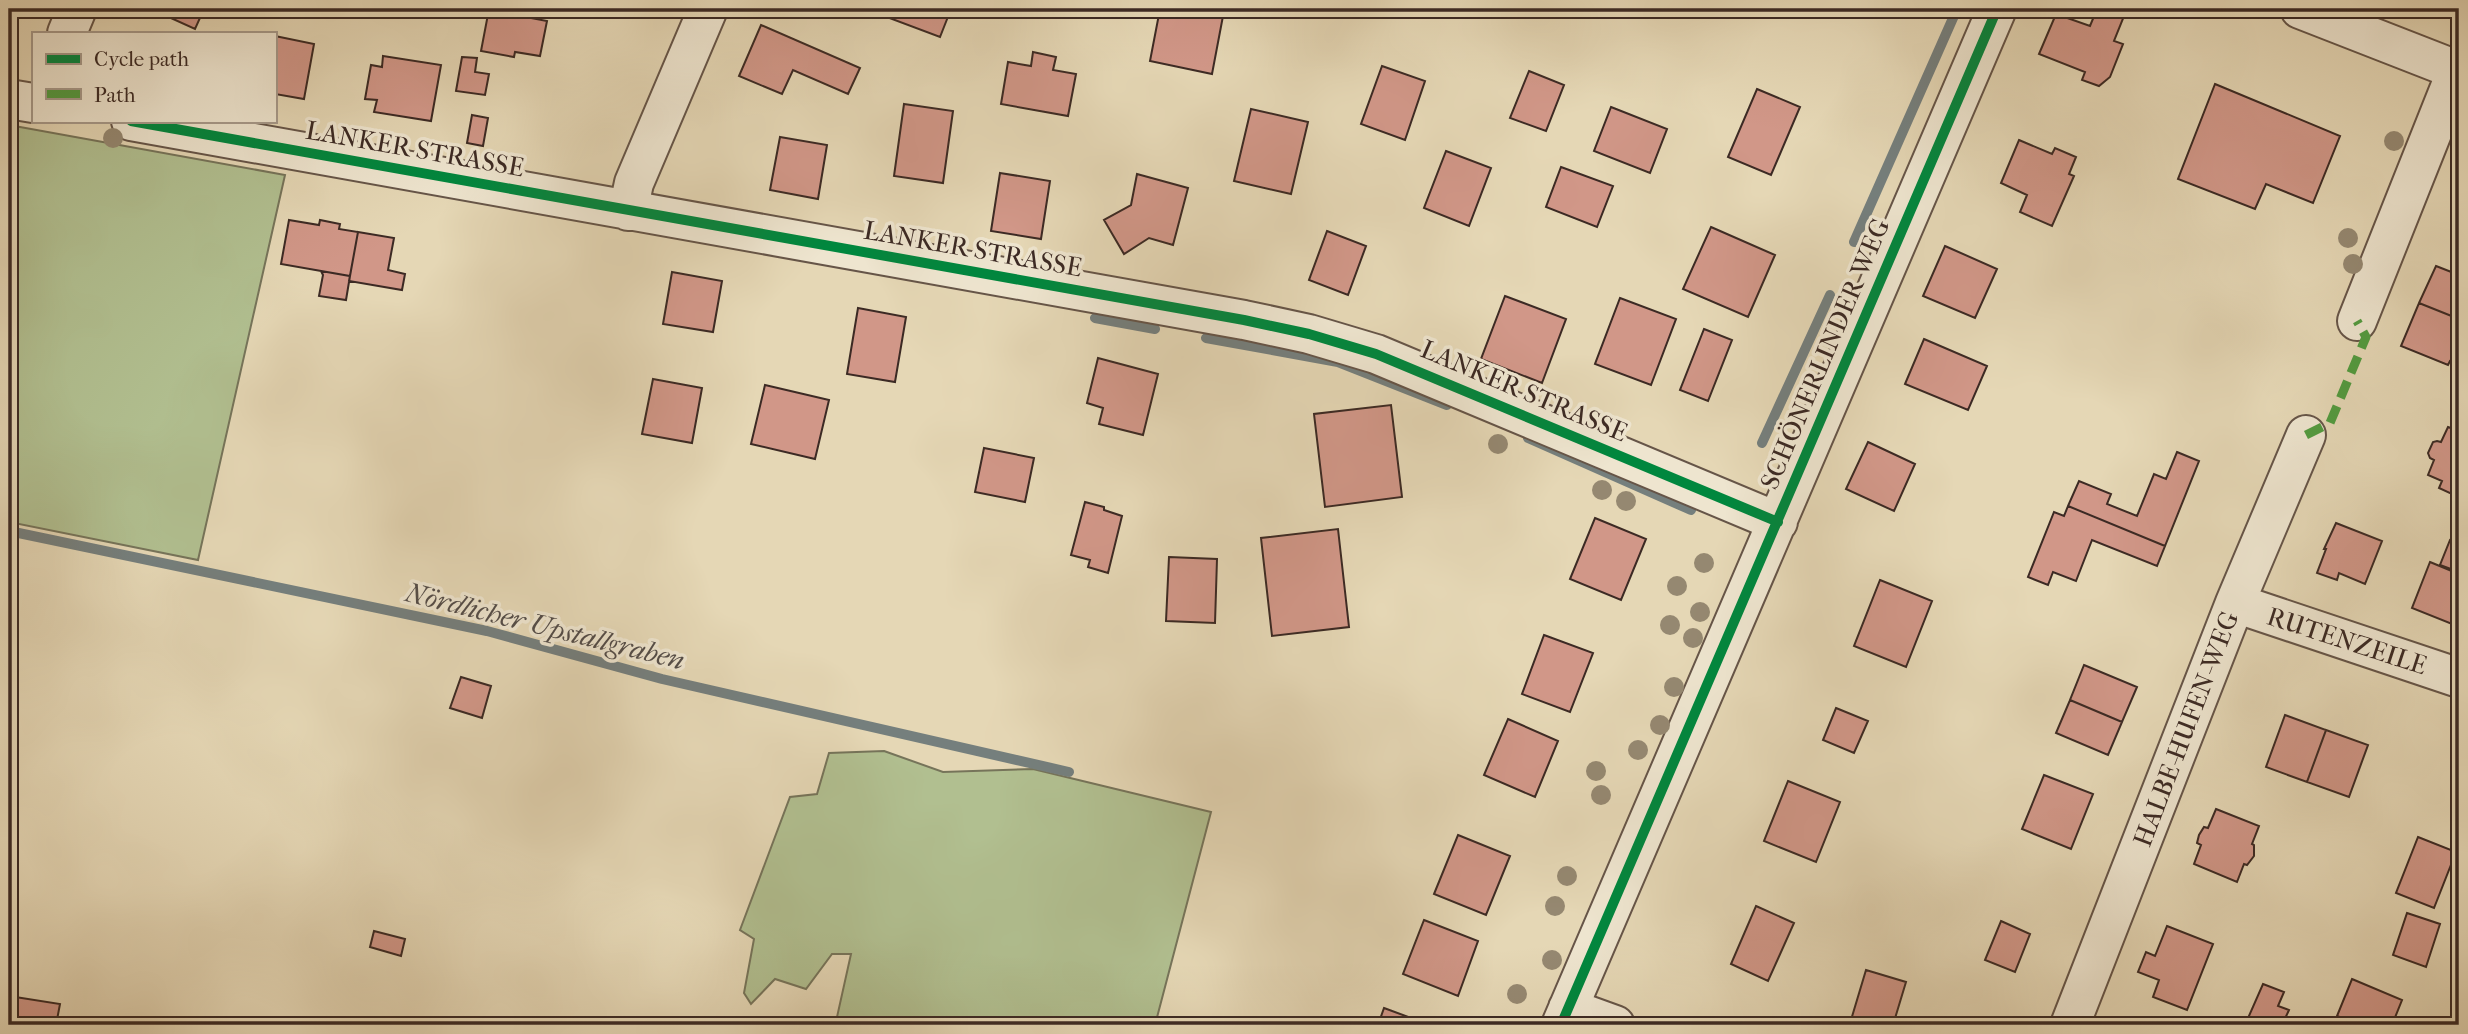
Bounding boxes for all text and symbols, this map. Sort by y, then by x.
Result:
legend [32,32,276,122]
text: Cycle path [94,47,189,71]
text: Path [94,83,136,107]
street label: LANKER STRASSE [303,115,527,183]
street label: SCHÖNERLINDER WEG [1753,214,1896,494]
street label: LANKER STRASSE [861,215,1085,283]
street label: LANKER STRASSE [1416,334,1632,449]
water label: Nördlicher Upstallgraben [401,575,688,677]
street label: RUTENZEILE [2263,601,2431,681]
street label: HALBE-HUFEN-WEG [2127,607,2245,851]

